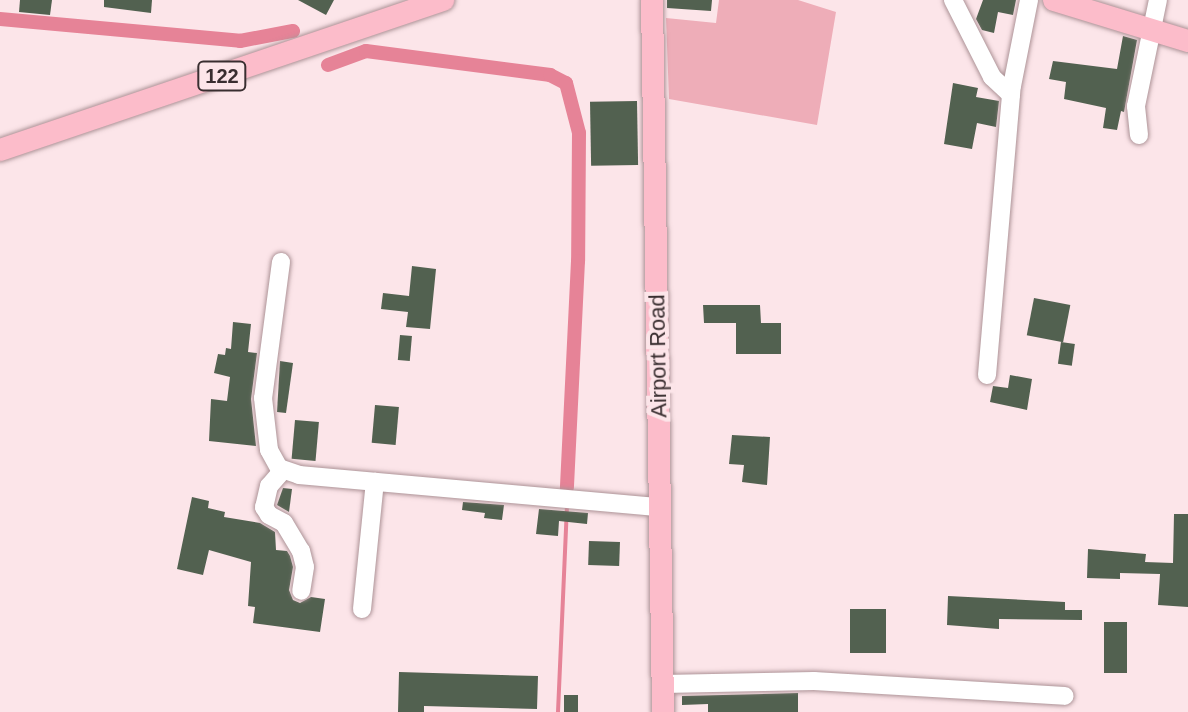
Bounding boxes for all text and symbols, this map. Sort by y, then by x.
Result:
road number: 122 [196,60,248,92]
street label: Airport Road [644,294,672,418]

